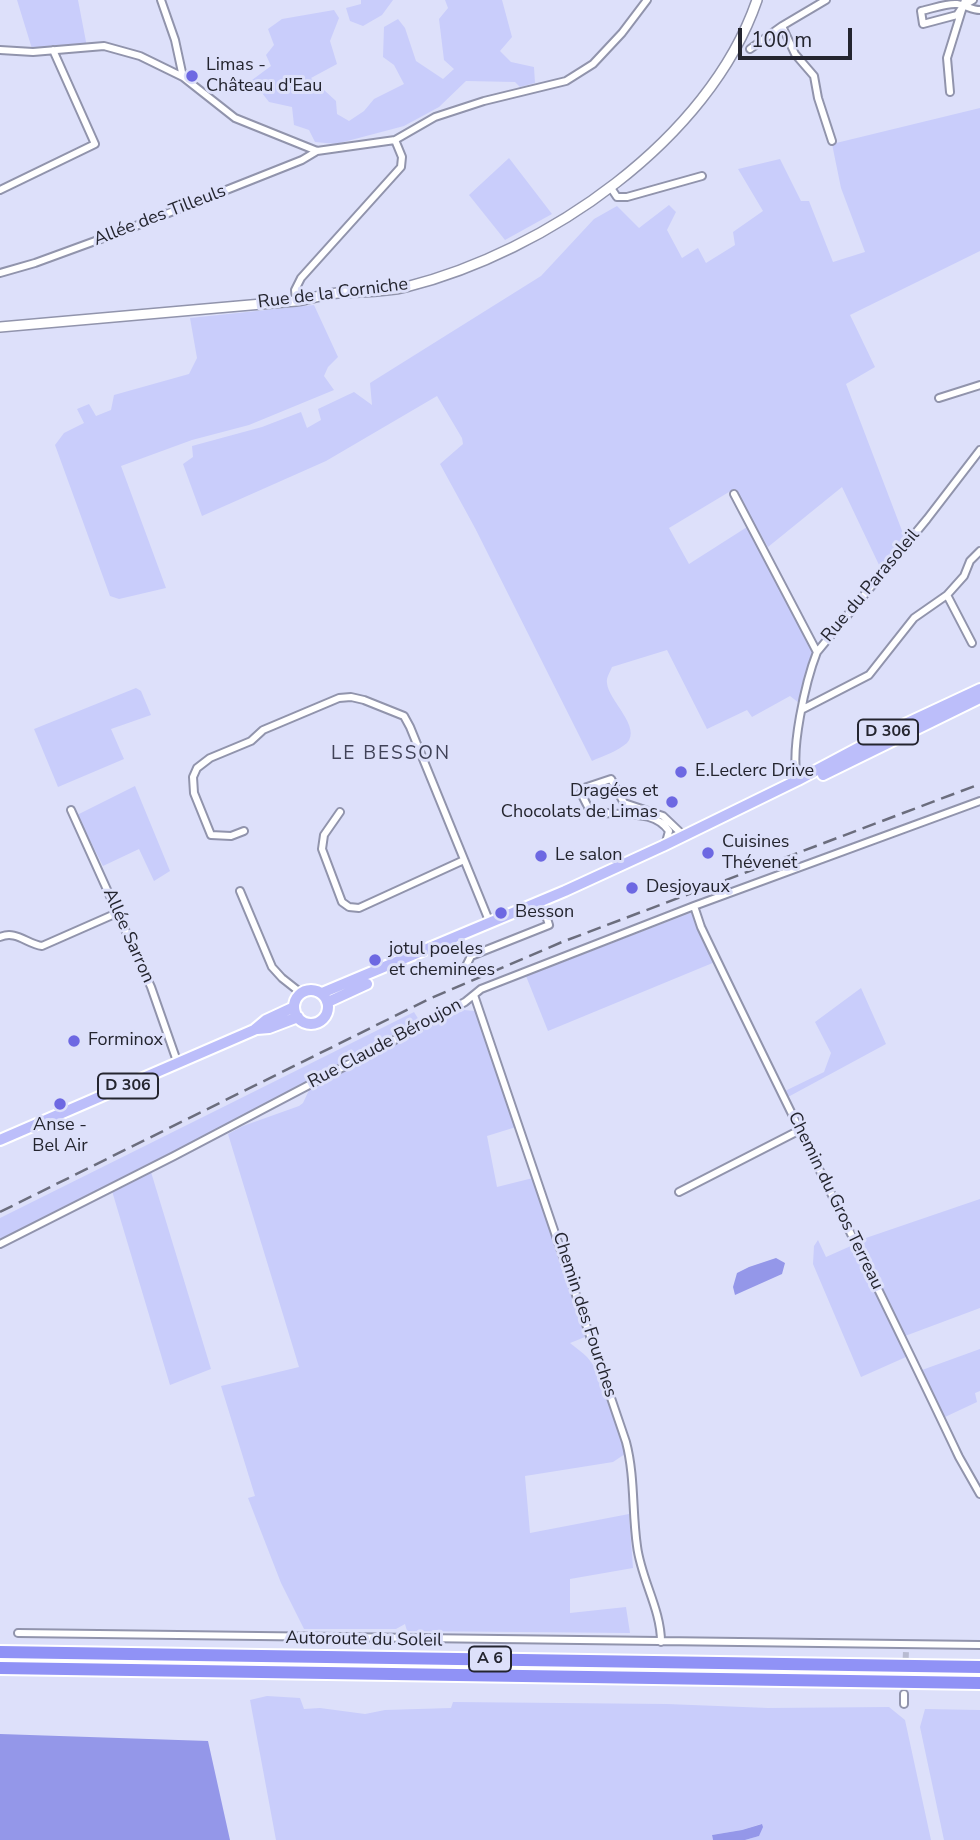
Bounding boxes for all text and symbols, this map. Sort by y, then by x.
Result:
scale bar [742,14,856,58]
text: 100 m [751,26,812,54]
place label: Limas - Château d'Eau [206,55,322,98]
marker: Limas - Château d'Eau [184,68,200,84]
street label: Allée des Tilleuls [91,181,229,251]
street label: Rue de la Corniche [257,274,409,314]
street label: Rue du Parasoleil [817,525,925,647]
road number: D 306 [858,720,918,744]
district label: LE BESSON [332,743,450,765]
place label: E.Leclerc Drive [695,761,814,783]
marker: E.Leclerc Drive [673,764,689,780]
place label: Dragées et Chocolats de Limas [501,781,658,824]
marker: Dragées et Chocolats de Limas [664,794,680,810]
place label: Cuisines Thévenet [722,832,797,874]
place label: Le salon [555,845,623,867]
marker: Cuisines Thévenet [700,845,716,861]
marker: Le salon [533,848,549,864]
place label: Desjoyaux [646,877,730,899]
marker: Desjoyaux [624,880,640,896]
street label: Allée Sarron [98,885,158,987]
place label: Besson [515,902,574,924]
marker: Besson [493,905,509,921]
place label: jotul poeles et cheminees [389,939,495,982]
marker: jotul poeles et cheminees [367,952,383,968]
street label: Rue Claude Béroujon [305,994,465,1094]
place label: Forminox [88,1030,163,1052]
marker: Forminox [66,1033,82,1049]
road number: D 306 [98,1074,158,1098]
marker: Anse - Bel Air [52,1096,68,1112]
street label: Chemin du Gros Terreau [782,1109,888,1293]
place label: Anse - Bel Air [32,1115,88,1158]
street label: Chemin des Fourches [547,1230,621,1400]
street label: Autoroute du Soleil [285,1628,443,1652]
road number: A 6 [469,1646,511,1672]

